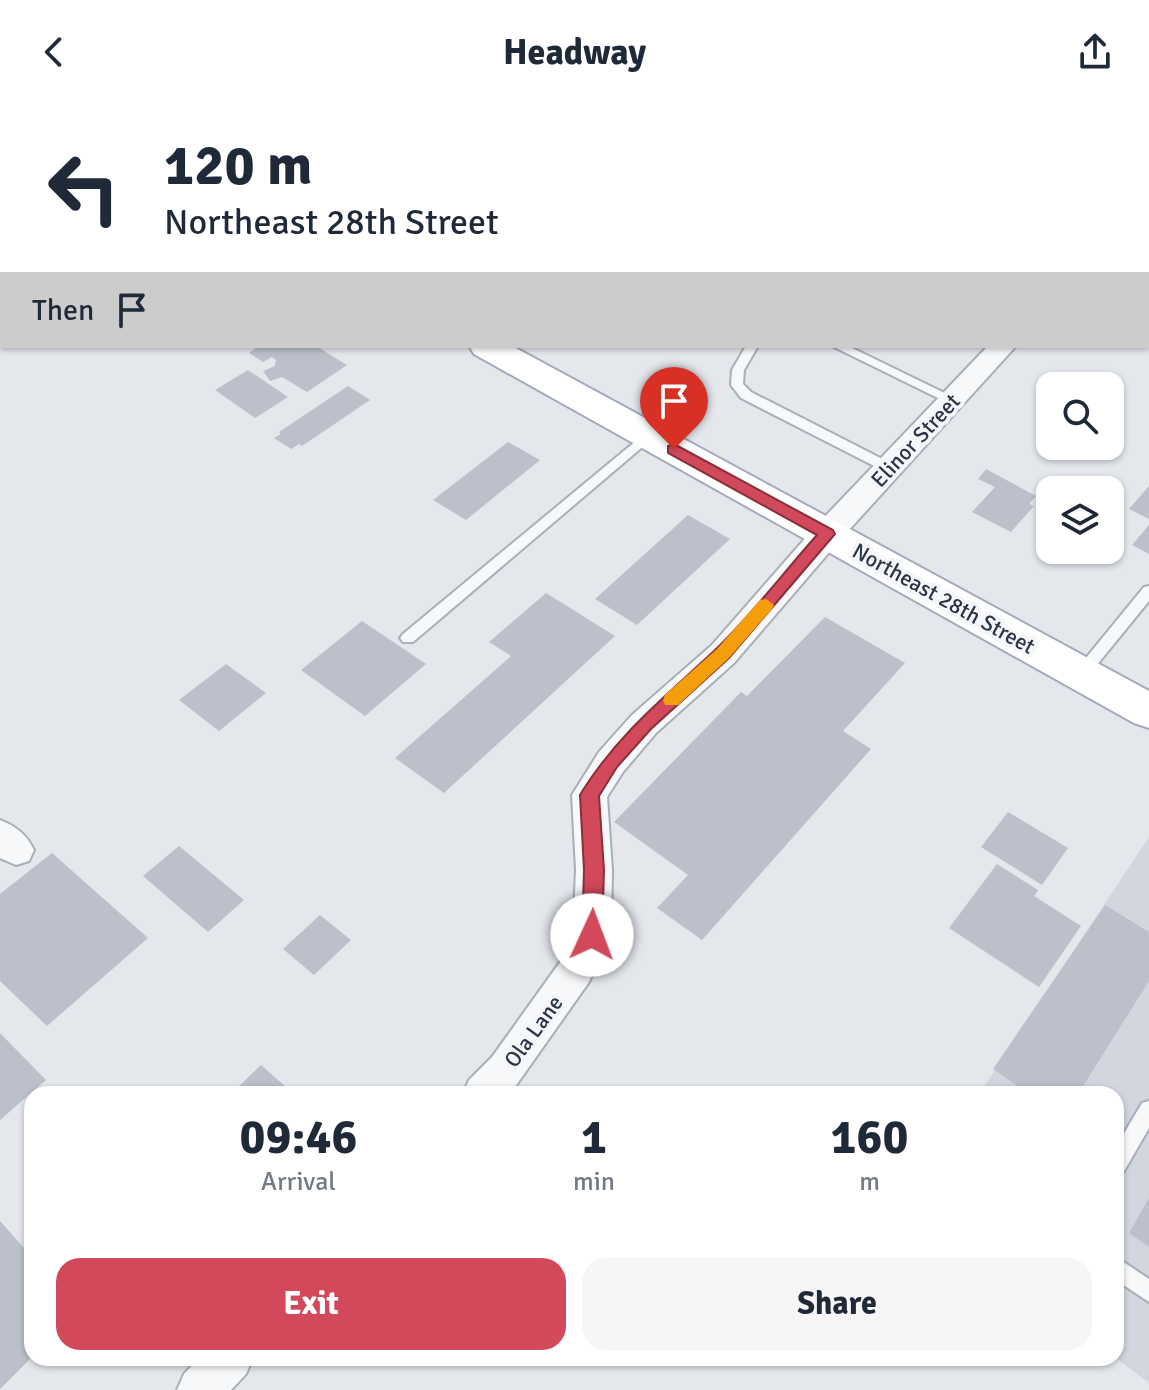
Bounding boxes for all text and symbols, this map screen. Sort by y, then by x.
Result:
icon: back [32,30,76,74]
text: Headway [503,30,646,75]
icon: share [1073,30,1117,74]
text: 120 m [164,131,312,200]
icon: left [32,136,136,240]
text: Northeast 28th Street [164,200,499,245]
icon: arrive [110,288,154,332]
text: Then [32,292,94,329]
pin [640,367,708,449]
map controls [1036,372,1124,564]
button: search [1036,372,1124,460]
icon: arrive [652,379,696,423]
street label: Elinor Street [865,388,966,493]
button: layers [1036,476,1124,564]
street label: Northeast 28th Street [848,537,1040,660]
position arrow [550,893,634,977]
street label: Ola Lane [498,990,569,1073]
text: 09:46 [240,1108,357,1167]
text: 1 [581,1108,607,1167]
text: 160 [831,1108,908,1167]
text: Arrival [261,1166,336,1198]
text: min [573,1166,615,1198]
text: m [859,1166,880,1198]
button: Exit [56,1258,566,1350]
button: Share [582,1258,1092,1350]

